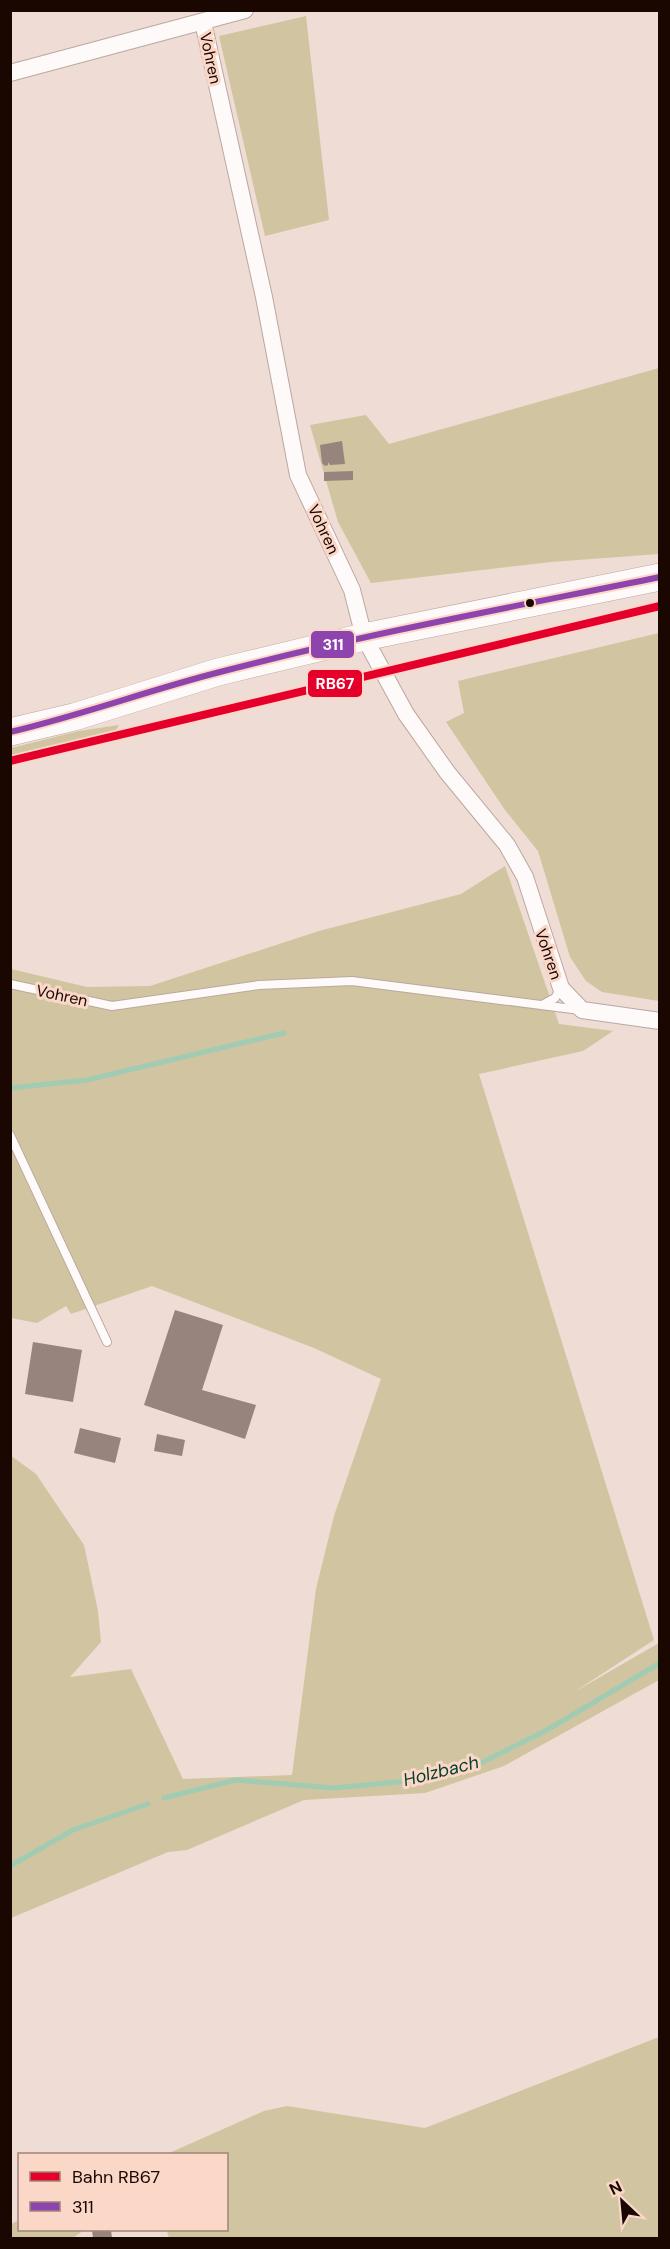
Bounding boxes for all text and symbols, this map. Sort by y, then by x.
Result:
street label: Vohren [195,30,226,86]
street label: Vohren [303,501,344,557]
unlabelled marker [524,597,536,609]
line badge: 311 [310,630,355,659]
text: 311 [322,634,344,655]
line badge: RB67 [307,669,363,698]
text: RB67 [316,673,355,694]
street label: Vohren [530,926,567,982]
street label: Vohren [34,980,90,1011]
water label: Holzbach [401,1750,481,1792]
legend [18,2153,228,2231]
text: Bahn RB67 [72,2165,160,2189]
north arrow [592,2171,652,2231]
text: N [606,2176,625,2200]
text: 311 [72,2195,94,2219]

